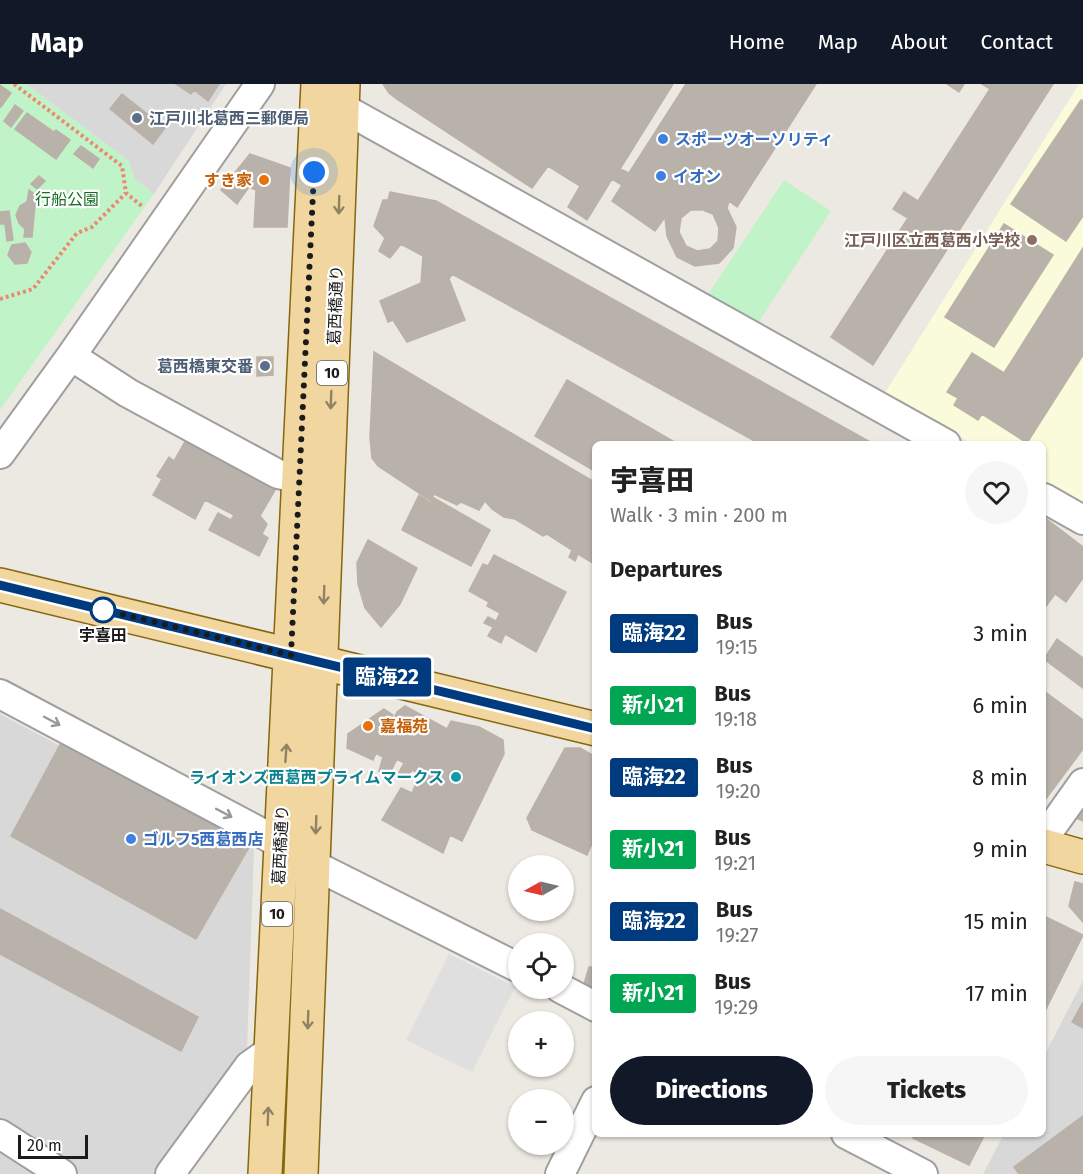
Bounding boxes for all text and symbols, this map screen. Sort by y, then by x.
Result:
text: Map [30,26,84,59]
text: Home [729,29,785,55]
text: Map [818,29,858,55]
text: About [891,29,948,55]
text: Contact [981,29,1053,55]
place label: 江戸川北葛西三郵便局 [149,109,309,128]
marker: 江戸川北葛西三郵便局 [130,111,144,125]
place label: スポーツオーソリティ [675,130,834,149]
marker: スポーツオーソリティ [656,132,670,146]
your location [299,157,329,187]
place label: イオン [673,167,721,186]
marker: イオン [654,169,668,183]
place label: すき家 [204,171,252,190]
marker: すき家 [257,173,271,187]
park label: 行船公園 [35,190,99,209]
one-way arrow [333,195,344,215]
place label: 江戸川区立西葛西小学校 [844,231,1020,250]
marker: 江戸川区立西葛西小学校 [1025,233,1039,247]
street label: 葛西橋通り [325,265,346,345]
place label: 葛西橋東交番 [157,357,253,376]
marker: 葛西橋東交番 [258,359,272,373]
road number: 10 [317,361,347,385]
one-way arrow [326,390,337,410]
button: heart [965,461,1028,524]
text: 宇喜田 [610,464,694,497]
text: Walk · 3 min · 200 m [610,503,788,527]
text: Departures [610,556,722,583]
one-way arrow [319,585,330,605]
marker: 宇喜田 [90,597,116,623]
text: Bus [716,608,753,635]
text: 臨海22 [622,620,686,646]
text: 3 min [973,620,1028,647]
place label: 宇喜田 [79,626,127,645]
text: 19:15 [716,635,758,659]
line badge: 臨海22 [345,658,429,696]
text: 臨海22 [355,664,419,690]
text: Bus [714,680,751,707]
text: 新小21 [622,692,684,718]
text: 6 min [972,692,1028,719]
text: 19:18 [714,707,757,731]
one-way arrow [42,716,60,727]
place label: 嘉福苑 [380,717,428,736]
marker: 嘉福苑 [361,719,375,733]
one-way arrow [280,744,291,763]
text: Bus [716,752,753,779]
text: 臨海22 [622,764,686,790]
text: 8 min [972,764,1028,791]
place label: ライオンズ西葛西プライムマークス [189,768,444,787]
marker: ライオンズ西葛西プライムマークス [449,770,463,784]
text: 19:20 [716,779,761,803]
street label: 葛西橋通り [269,805,292,885]
one-way arrow [215,807,232,819]
one-way arrow [310,815,321,835]
text: Bus [714,824,751,851]
place label: ゴルフ5西葛西店 [143,830,264,849]
marker: ゴルフ5西葛西店 [124,832,138,846]
text: 新小21 [622,836,684,862]
text: 9 min [973,836,1028,863]
text: 19:21 [714,851,756,875]
north arrow [508,855,574,921]
map controls [508,855,574,1155]
text: Bus [716,896,753,923]
road number: 10 [262,902,292,926]
text: 臨海22 [622,908,686,934]
text: 15 min [964,908,1028,935]
text: 19:27 [716,923,758,947]
button: locate [508,933,574,999]
text: Bus [714,968,751,995]
text: 新小21 [622,980,684,1006]
text: 17 min [965,980,1028,1007]
text: 19:29 [714,995,758,1019]
one-way arrow [302,1010,313,1030]
button: + [508,1011,574,1077]
button: Directions [610,1056,813,1125]
button: Tickets [825,1056,1028,1125]
button: − [508,1089,574,1155]
one-way arrow [262,1106,273,1126]
scale bar [18,1132,88,1160]
text: 20 m [27,1136,62,1155]

